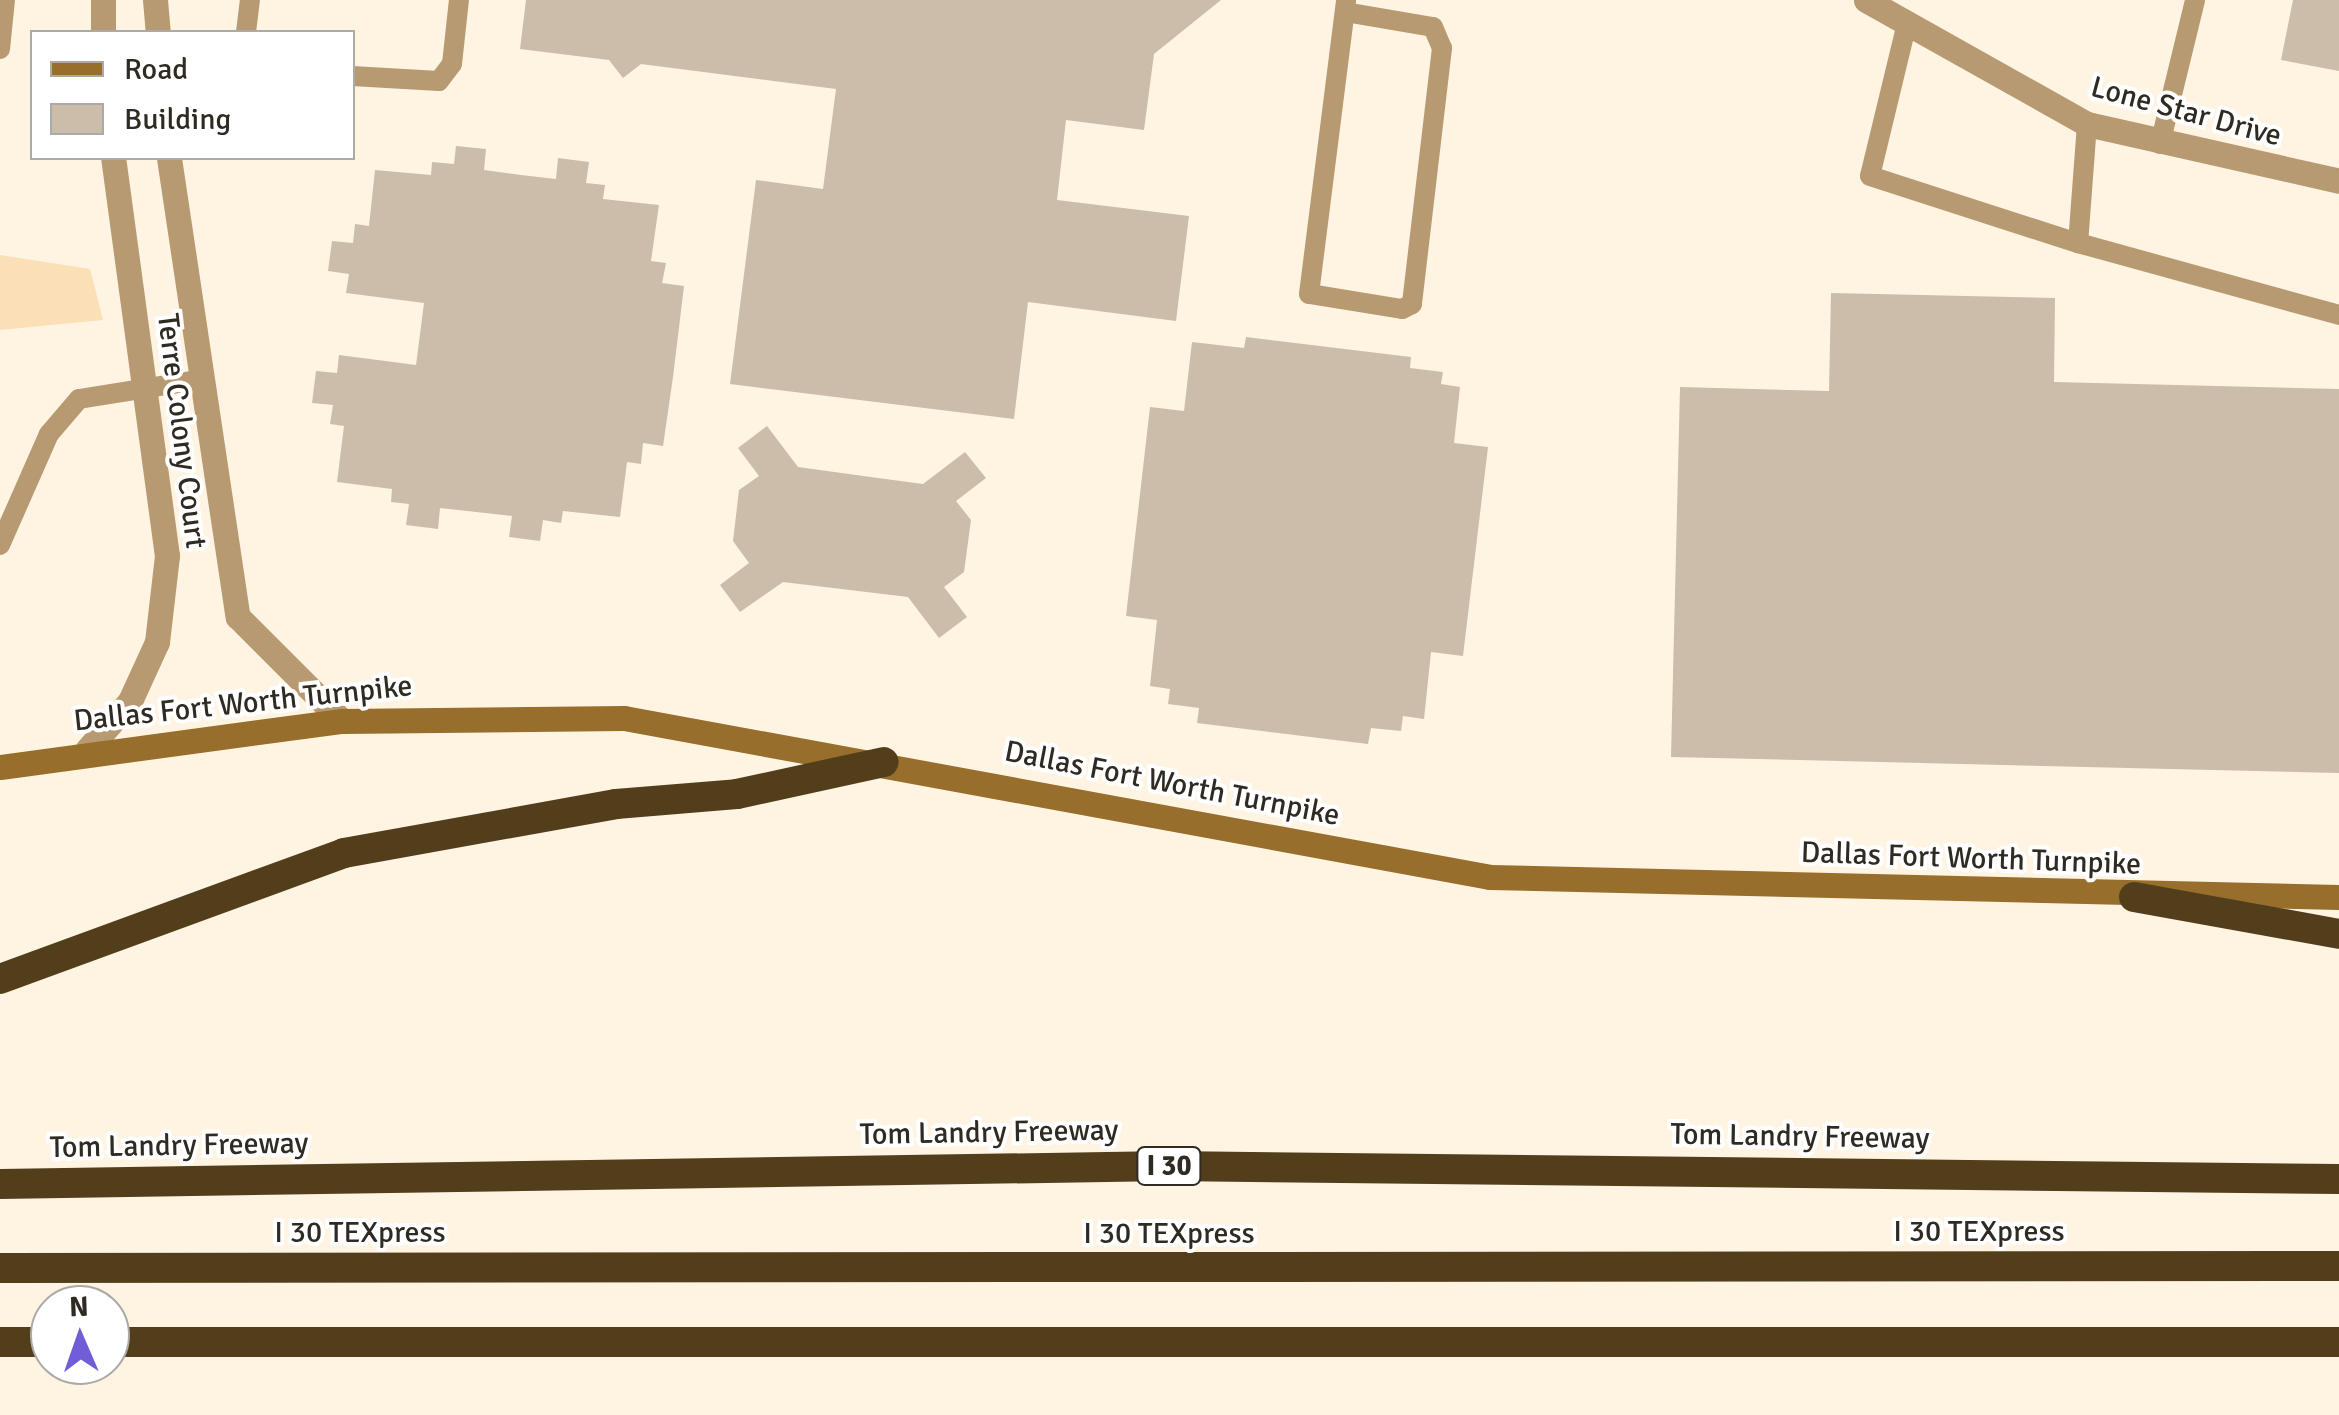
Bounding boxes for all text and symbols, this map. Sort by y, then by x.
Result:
legend [30,30,355,160]
text: Road [124,51,188,88]
street label: Lone Star Drive [2087,69,2285,155]
text: Building [124,101,231,138]
street label: Terre Colony Court [149,311,213,551]
street label: Dallas Fort Worth Turnpike [72,668,414,740]
street label: Dallas Fort Worth Turnpike [1001,734,1343,834]
street label: Dallas Fort Worth Turnpike [1800,835,2142,883]
street label: Tom Landry Freeway [859,1113,1119,1153]
street label: Tom Landry Freeway [1670,1117,1930,1157]
street label: Tom Landry Freeway [49,1126,309,1166]
road number: I 30 [1134,1143,1204,1189]
street label: I 30 TEXpress [1893,1214,2065,1250]
street label: I 30 TEXpress [274,1215,446,1251]
street label: I 30 TEXpress [1083,1216,1255,1252]
north arrow [30,1285,130,1385]
text: N [69,1290,89,1324]

